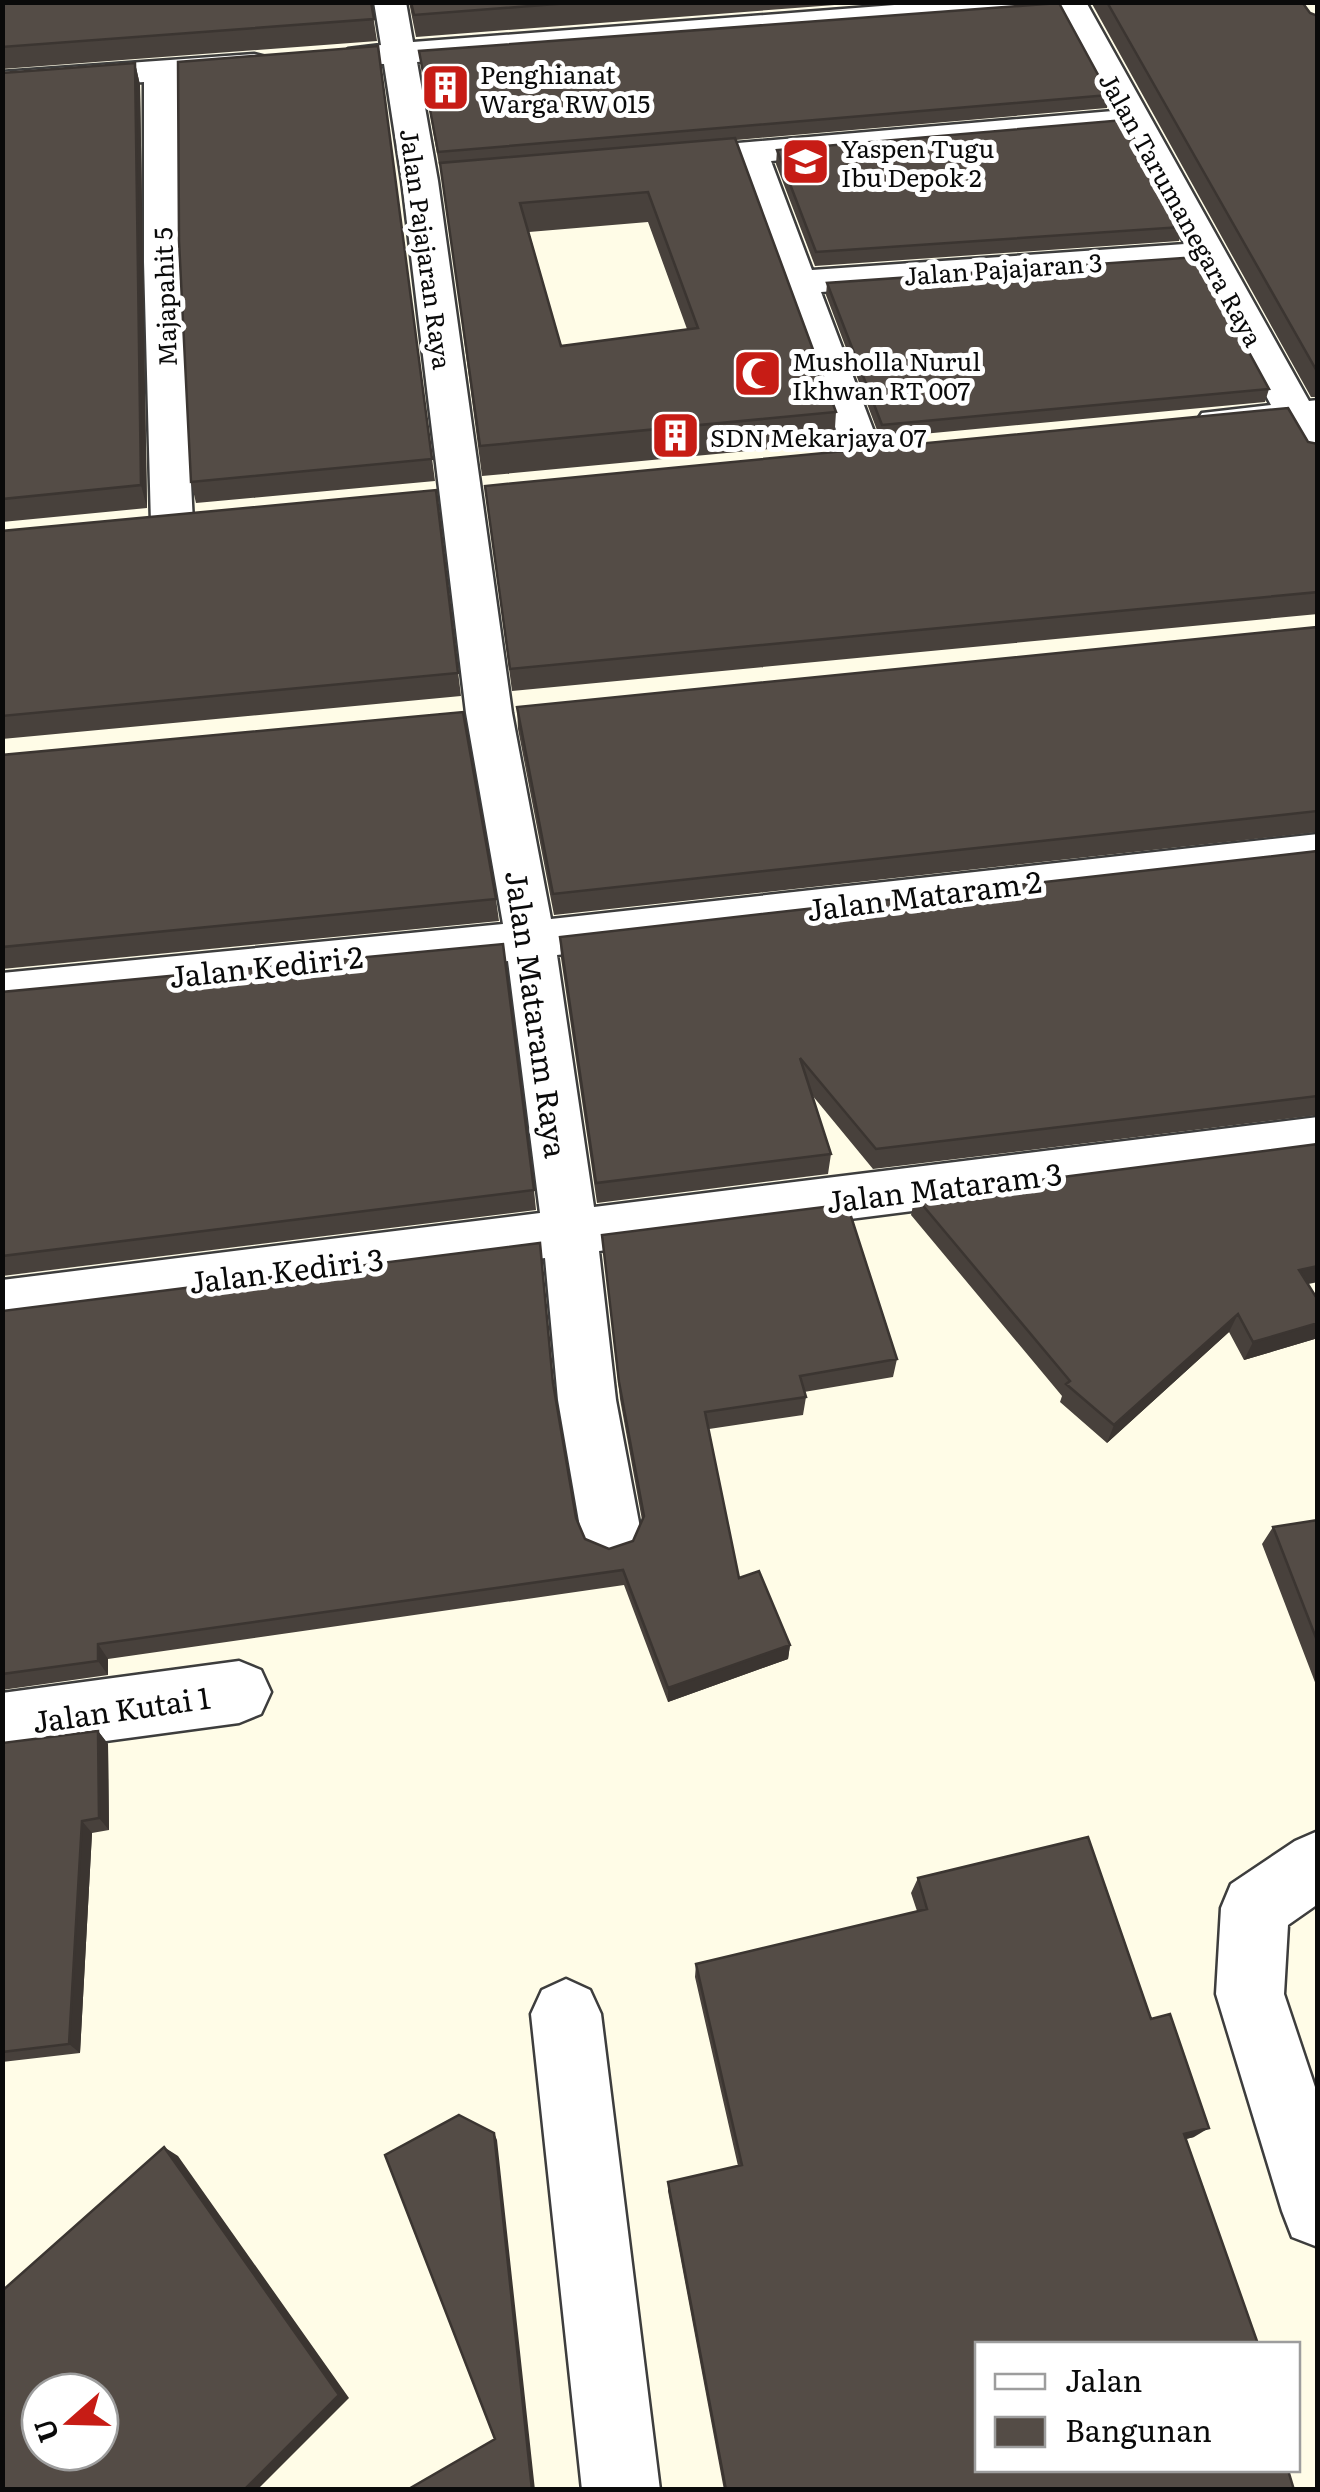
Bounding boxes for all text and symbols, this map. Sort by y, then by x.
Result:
place label: Penghianat Warga RW 015 [480,55,650,121]
building icon: Penghianat Warga RW 015 [419,61,471,113]
street label: Jalan Tarumanegara Raya [1091,65,1273,353]
street label: Jalan Pajajaran Raya [392,126,462,372]
place label: Yaspen Tugu Ibu Depok 2 [841,129,994,195]
school or university icon: Yaspen Tugu Ibu Depok 2 [780,135,832,187]
street label: Majapahit 5 [143,227,185,367]
street label: Jalan Pajajaran 3 [903,243,1103,293]
place label: Musholla Nurul Ikhwan RT 007 [792,342,981,408]
mosque icon: Musholla Nurul Ikhwan RT 007 [731,348,783,400]
building icon: SDN Mekarjaya 07 [649,410,701,462]
place label: SDN Mekarjaya 07 [710,418,927,455]
street label: Jalan Mataram 2 [804,858,1044,930]
street label: Jalan Mataram Raya [496,867,580,1161]
street label: Jalan Kediri 2 [167,933,365,997]
street label: Jalan Mataram 3 [824,1150,1064,1222]
street label: Jalan Kediri 3 [186,1235,386,1303]
street label: Jalan Kutai 1 [29,1674,213,1742]
legend [975,2342,1300,2472]
text: Jalan [1065,2357,1142,2401]
north arrow [20,2372,120,2472]
text: Bangunan [1065,2407,1212,2451]
text: U [21,2414,68,2449]

